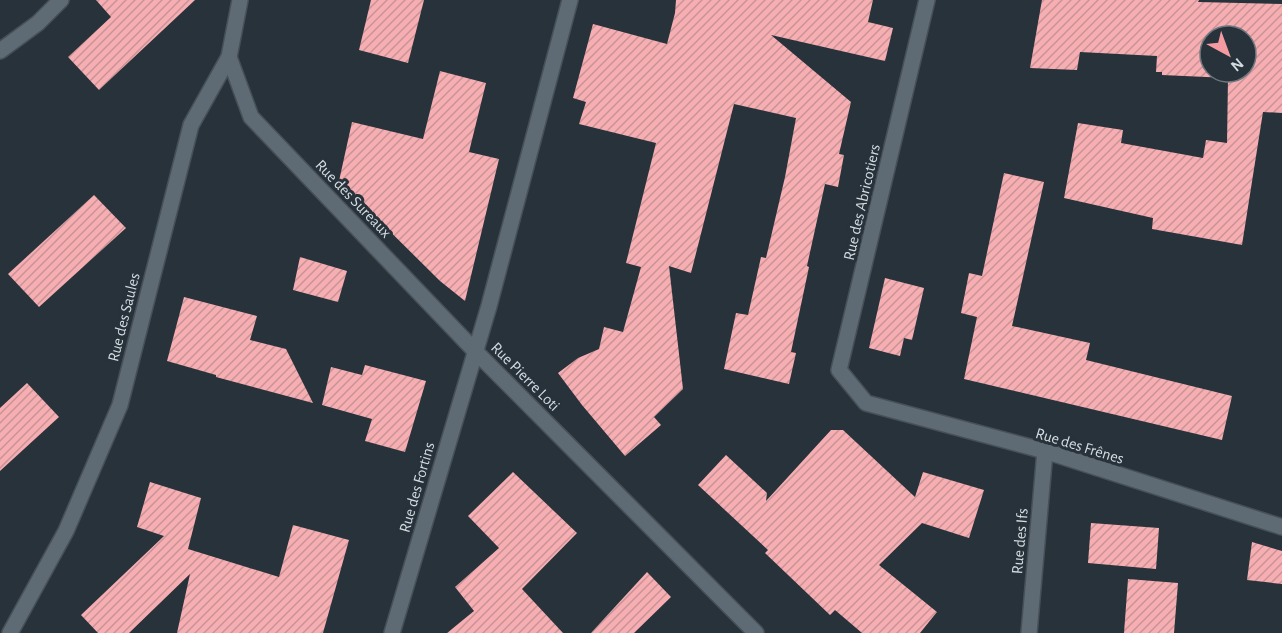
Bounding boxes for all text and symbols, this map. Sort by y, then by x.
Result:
north arrow [1198,24,1258,84]
text: N [1228,55,1247,74]
street label: Rue des Abricotiers [841,142,883,262]
street label: Rue des Sureaux [312,157,394,241]
street label: Rue des Saules [105,271,143,363]
street label: Rue Pierre Loti [488,339,563,414]
street label: Rue des Frênes [1034,425,1126,467]
street label: Rue des Fortins [396,440,438,534]
street label: Rue des Ifs [1009,507,1031,575]

